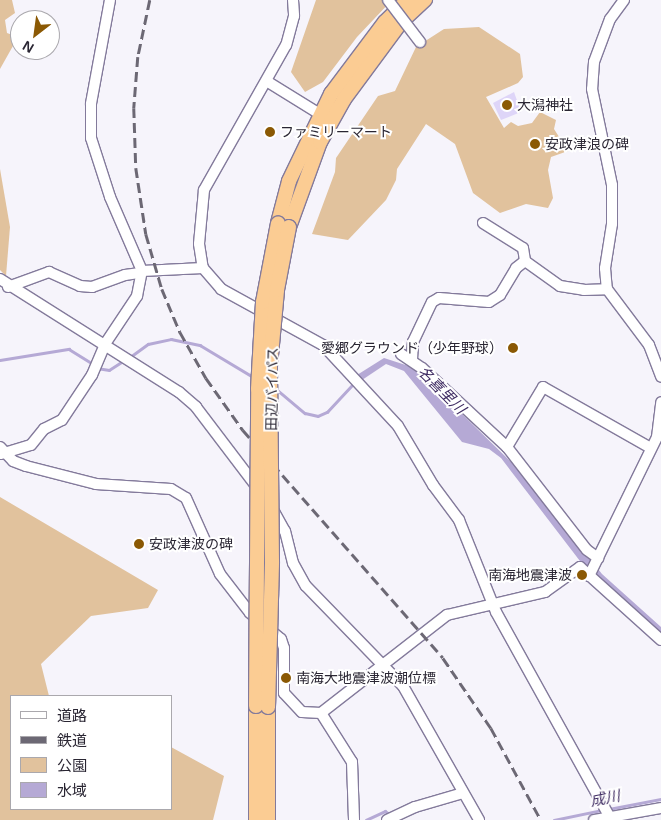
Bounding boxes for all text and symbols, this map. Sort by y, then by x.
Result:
north arrow [10,10,60,60]
text: N [20,38,36,57]
place label: 大潟神社 [517,97,573,113]
marker: 大潟神社 [501,99,513,111]
place label: ファミリーマート [280,124,392,140]
marker: ファミリーマート [264,126,276,138]
place label: 安政津浪の碑 [545,136,629,152]
marker: 安政津浪の碑 [529,138,541,150]
place label: 愛郷グラウンド（少年野球） [321,340,503,356]
marker: 愛郷グラウンド（少年野球） [507,342,519,354]
street label: 田辺バイパス [263,347,281,431]
water label: 名喜里川 [414,362,470,418]
place label: 安政津波の碑 [149,536,233,552]
marker: 安政津波の碑 [133,538,145,550]
place label: 南海地震津波 [488,567,572,583]
marker: 南海地震津波 [576,569,588,581]
place label: 南海大地震津波潮位標 [296,670,436,686]
marker: 南海大地震津波潮位標 [280,672,292,684]
legend [10,695,172,810]
text: 道路 [57,707,87,724]
text: 鉄道 [57,732,87,749]
text: 公園 [57,757,87,774]
text: 水域 [57,782,87,799]
water label: 成川 [589,786,621,810]

